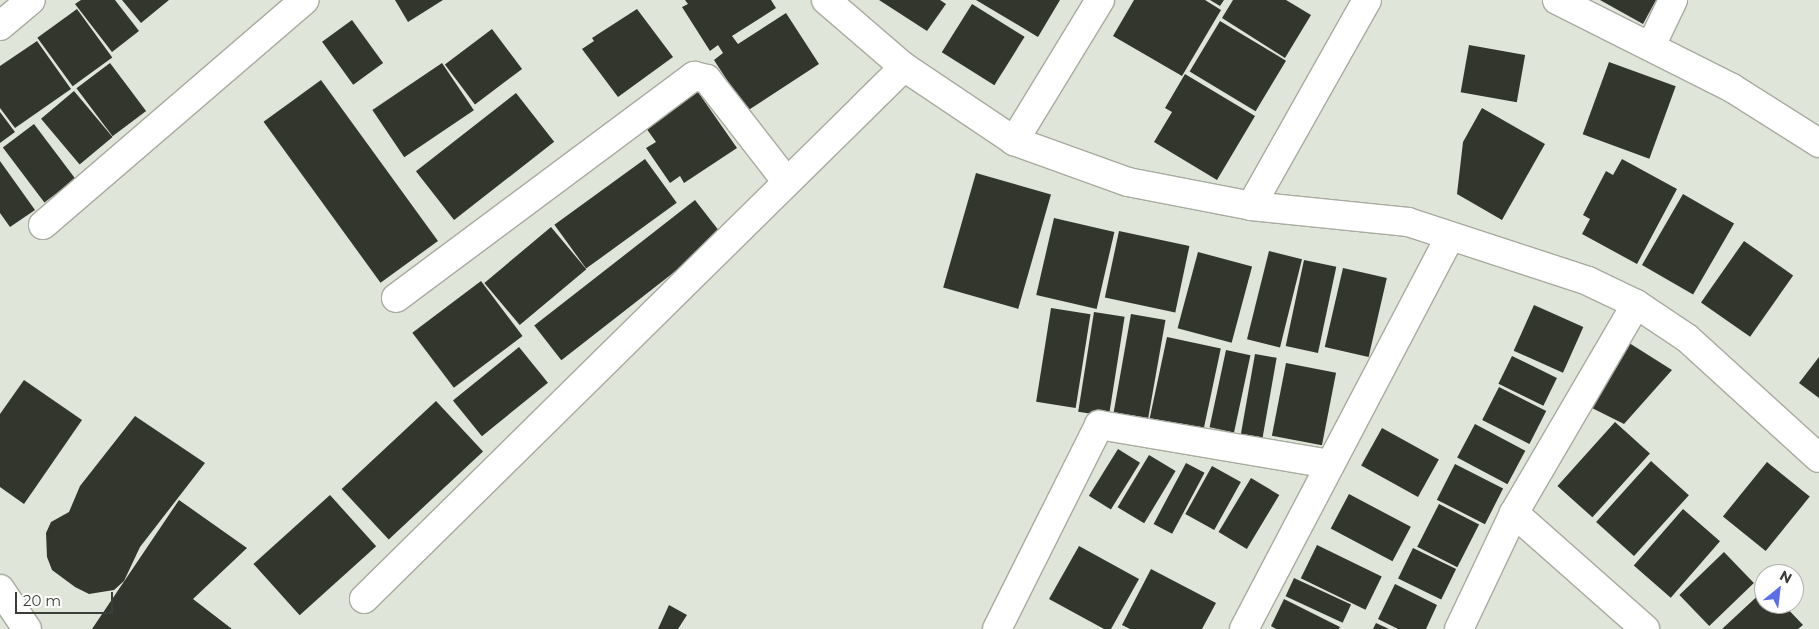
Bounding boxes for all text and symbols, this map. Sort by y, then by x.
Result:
north arrow [1754,564,1804,614]
text: N [1776,566,1795,587]
scale bar [18,582,115,614]
text: 20 m [23,591,61,610]

